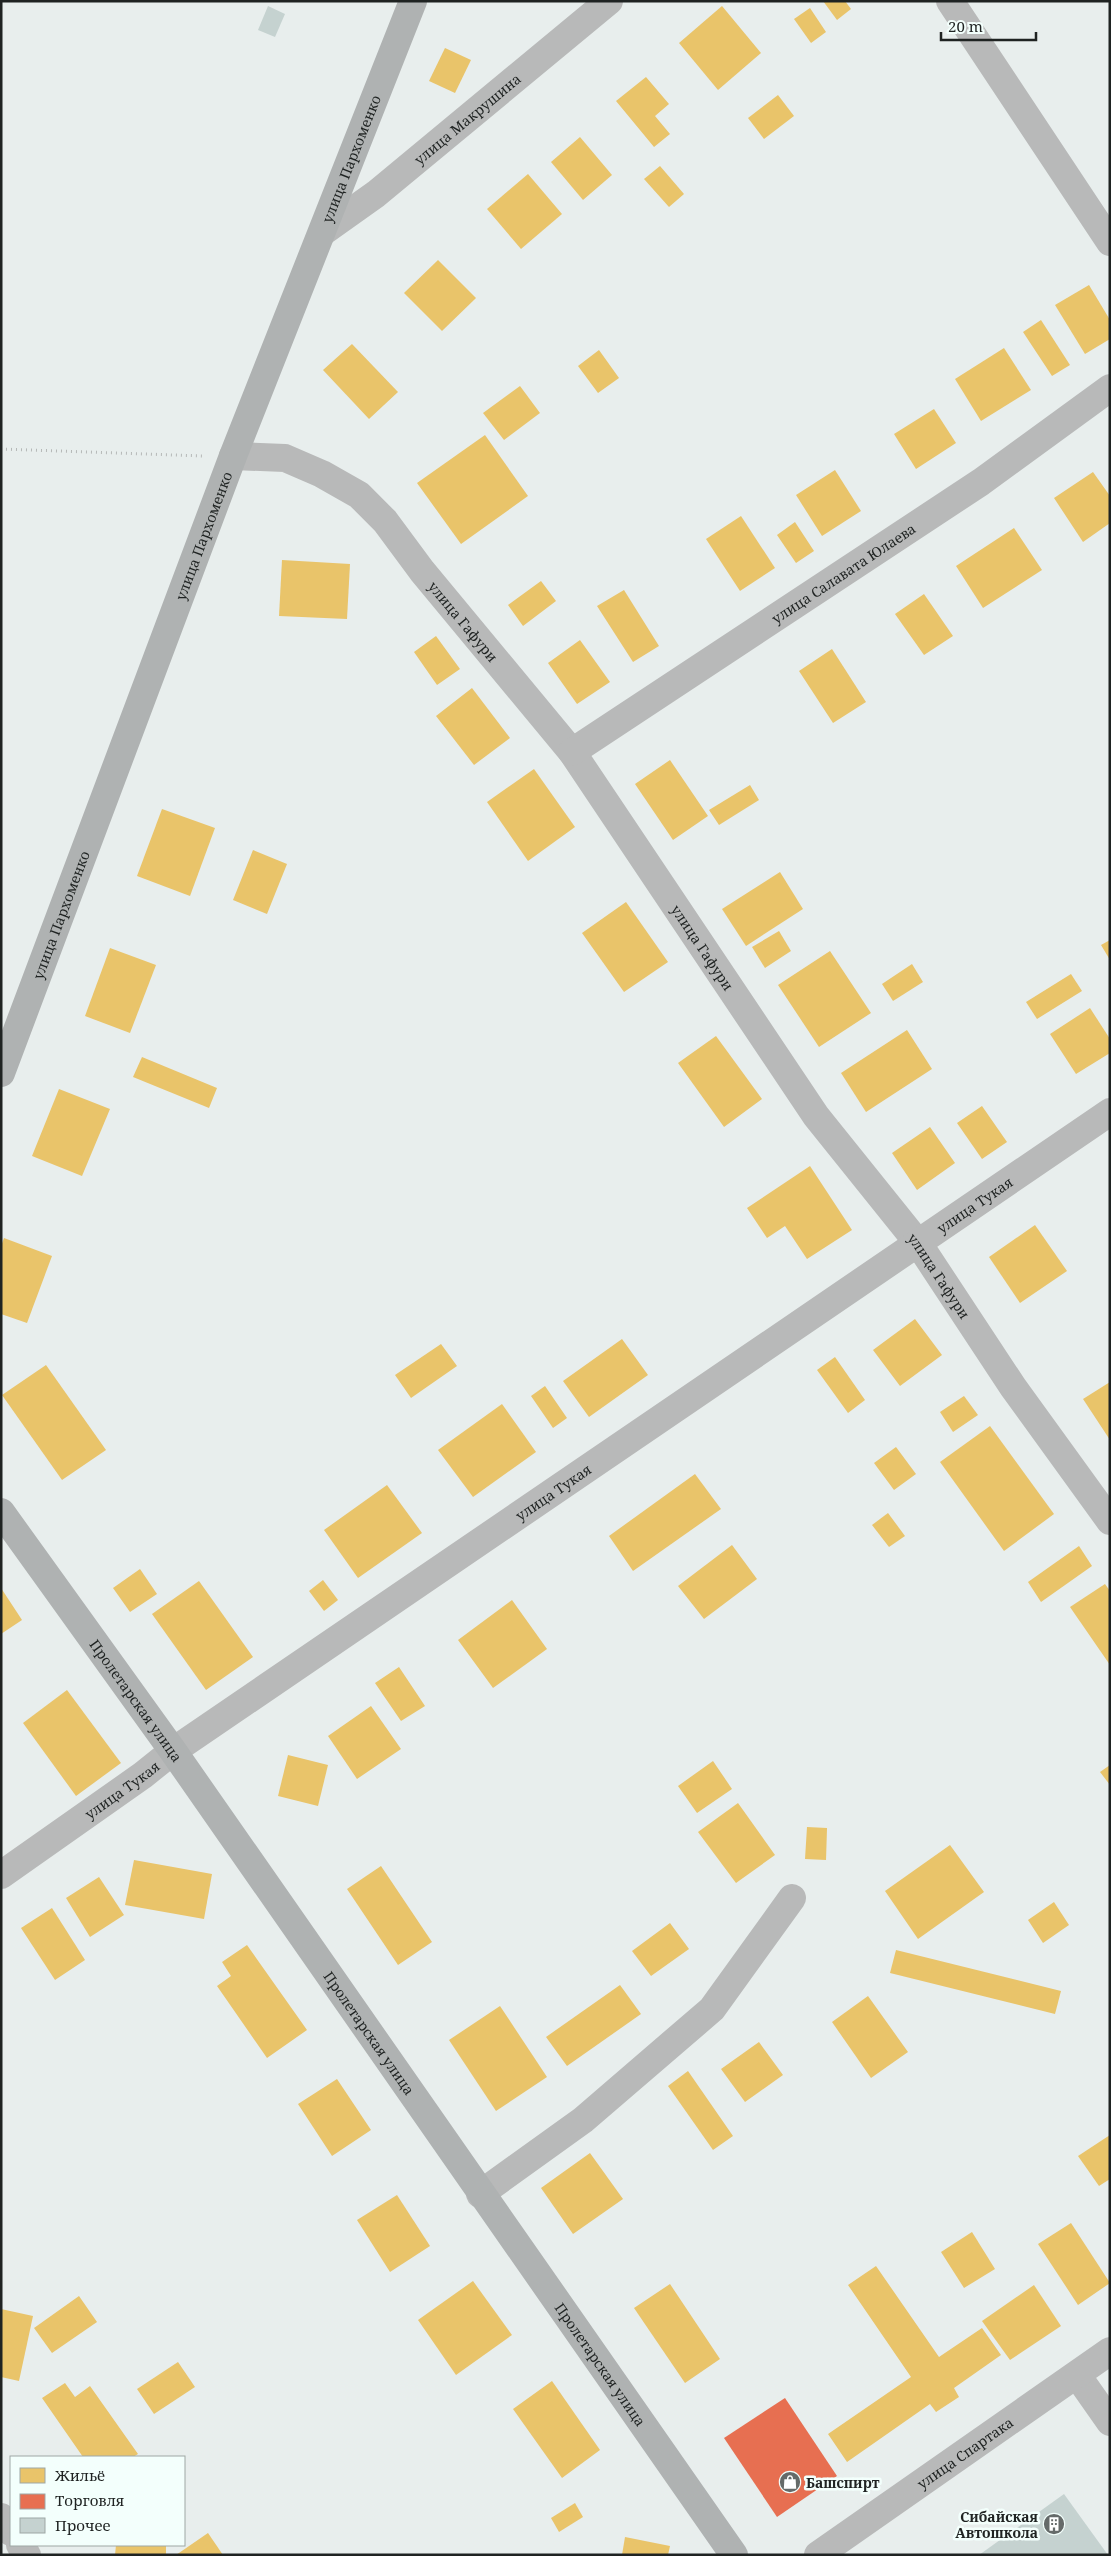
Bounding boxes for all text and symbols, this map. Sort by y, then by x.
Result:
scale bar [941,10,1036,42]
text: 20 m [948,16,983,36]
street label: улица Макрушина [410,69,524,169]
street label: улица Пархоменко [317,92,384,225]
street label: улица Пархоменко [170,469,236,603]
street label: улица Салавата Юлаева [768,518,919,627]
street label: улица Гафури [425,577,503,665]
street label: улица Пархоменко [28,848,93,982]
street label: улица Гафури [667,901,738,994]
street label: улица Тукая [933,1172,1016,1237]
street label: улица Гафури [904,1229,975,1322]
street label: улица Тукая [511,1459,595,1524]
street label: Пролетарская улица [86,1635,187,1765]
street label: улица Тукая [81,1756,163,1823]
street label: Пролетарская улица [320,1967,419,2098]
street label: Пролетарская улица [551,2299,650,2430]
street label: улица Спартака [913,2412,1017,2493]
legend [10,2456,185,2546]
text: Жильё [54,2465,105,2485]
shop icon: Башспирт [778,2470,802,2494]
place label: Башспирт [806,2473,880,2492]
text: Торговля [55,2490,124,2510]
place label: Сибайская Автошкола [955,2507,1038,2542]
building icon: Сибайская Автошкола [1042,2512,1066,2536]
text: Прочее [55,2515,111,2535]

